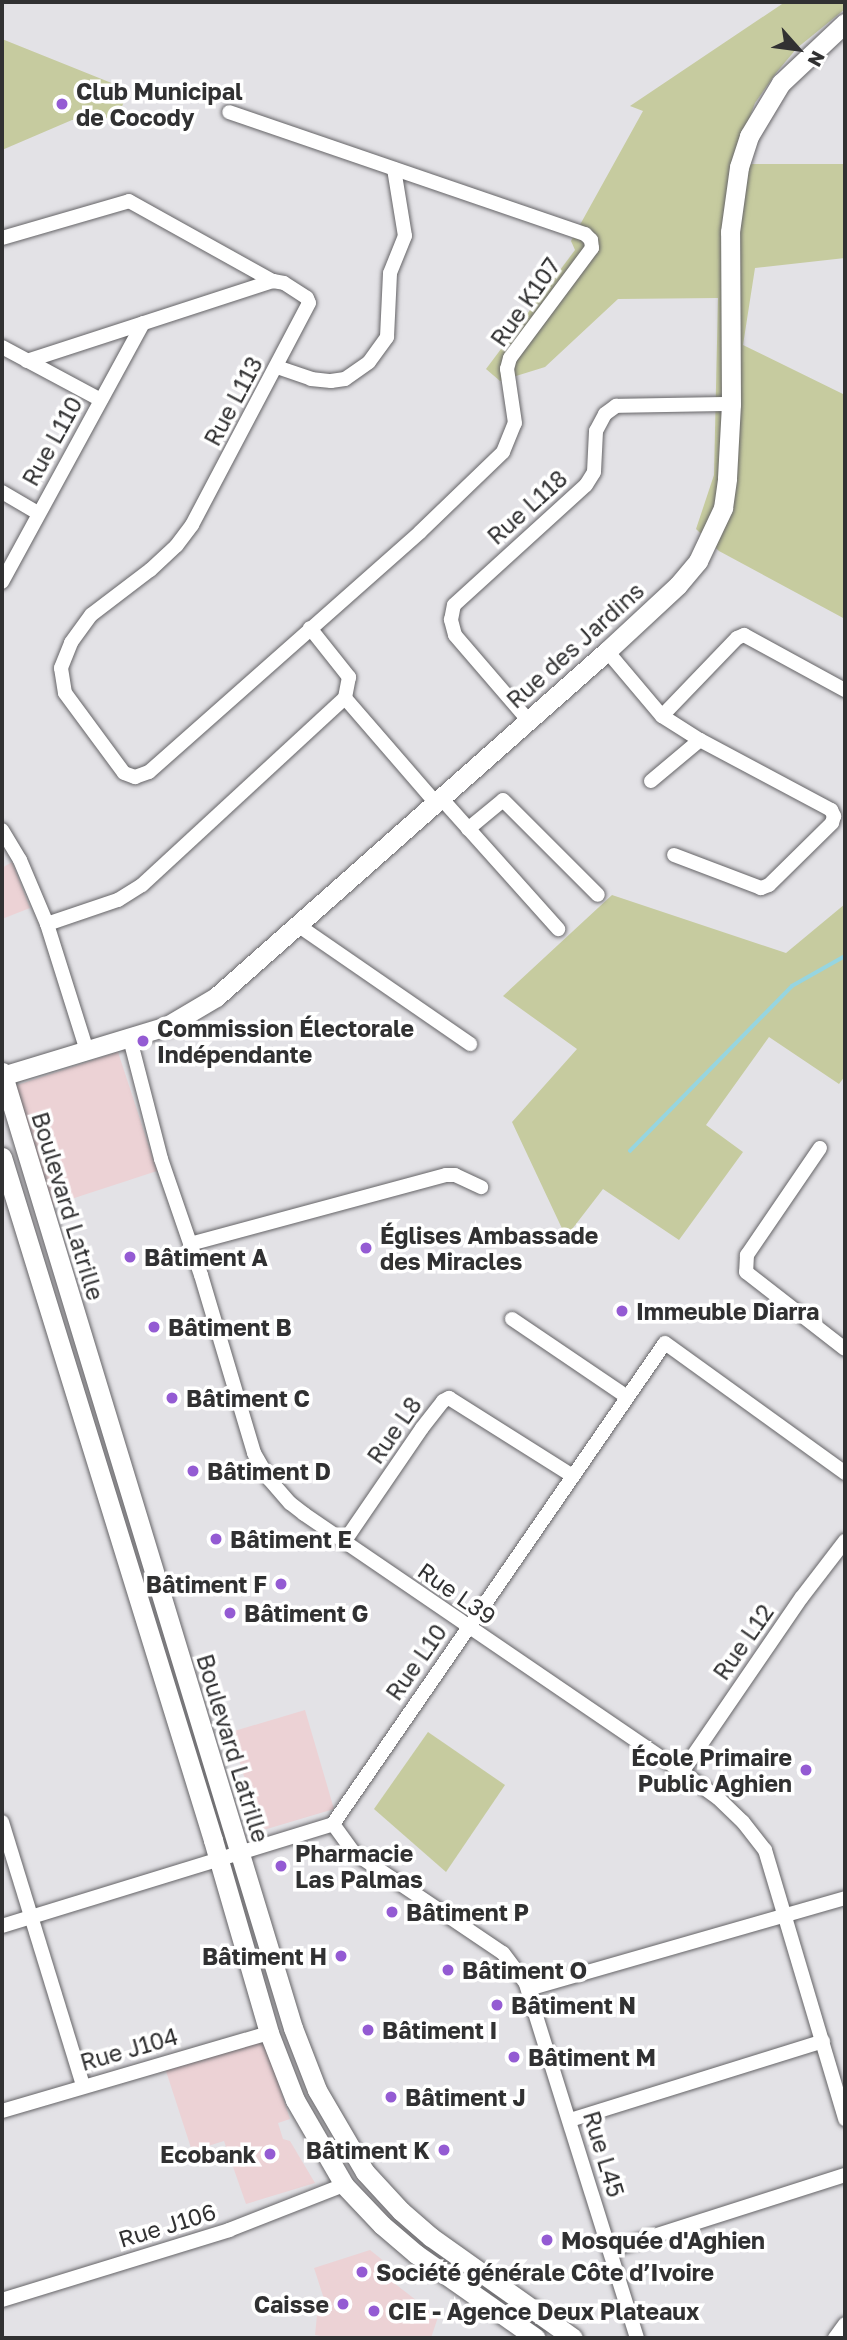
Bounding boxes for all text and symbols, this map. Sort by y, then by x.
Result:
north arrow [763,14,833,84]
text: N [803,47,831,71]
place label: Club Municipal de Cocody [76,77,243,131]
marker: Club Municipal de Cocody [54,96,70,112]
street label: Rue K107 [485,252,565,352]
street label: Rue L113 [198,352,268,450]
street label: Rue L110 [16,392,88,490]
street label: Rue L118 [481,464,573,550]
street label: Rue des Jardins [501,576,649,714]
place label: Commission Électorale Indépendante [157,1014,414,1068]
marker: Commission Électorale Indépendante [135,1033,151,1049]
street label: Boulevard Latrille [26,1109,110,1303]
place label: Églises Ambassade des Miracles [380,1221,598,1275]
marker: Églises Ambassade des Miracles [358,1240,374,1256]
place label: Bâtiment A [144,1243,268,1271]
marker: Bâtiment A [122,1249,138,1265]
place label: Immeuble Diarra [636,1297,819,1325]
marker: Immeuble Diarra [614,1303,630,1319]
place label: Bâtiment B [168,1313,292,1341]
marker: Bâtiment B [146,1319,162,1335]
place label: Bâtiment C [186,1384,310,1412]
marker: Bâtiment C [164,1390,180,1406]
street label: Rue L8 [361,1391,427,1469]
place label: Bâtiment D [207,1457,331,1485]
marker: Bâtiment D [185,1463,201,1479]
place label: Bâtiment E [230,1525,352,1553]
marker: Bâtiment E [208,1531,224,1547]
street label: Rue L39 [413,1556,501,1630]
place label: Bâtiment F [146,1570,267,1598]
marker: Bâtiment F [273,1576,289,1592]
place label: Bâtiment G [244,1599,369,1627]
street label: Rue L12 [707,1599,779,1685]
marker: Bâtiment G [222,1605,238,1621]
street label: Rue L10 [380,1619,452,1705]
street label: Boulevard Latrille [191,1651,275,1845]
place label: École Primaire Public Aghien [631,1743,792,1797]
marker: École Primaire Public Aghien [798,1762,814,1778]
place label: Pharmacie Las Palmas [295,1839,423,1893]
marker: Pharmacie Las Palmas [273,1858,289,1874]
place label: Bâtiment P [406,1898,529,1926]
marker: Bâtiment P [384,1904,400,1920]
place label: Bâtiment H [202,1942,327,1970]
marker: Bâtiment H [333,1948,349,1964]
place label: Bâtiment O [462,1956,587,1984]
marker: Bâtiment O [440,1962,456,1978]
place label: Bâtiment N [511,1991,636,2019]
marker: Bâtiment N [489,1997,505,2013]
place label: Bâtiment I [382,2016,497,2044]
street label: Rue J104 [77,2022,181,2076]
marker: Bâtiment I [360,2022,376,2038]
place label: Bâtiment M [528,2043,656,2071]
marker: Bâtiment M [506,2049,522,2065]
place label: Bâtiment J [405,2083,526,2111]
marker: Bâtiment J [383,2089,399,2105]
street label: Rue L45 [578,2108,630,2200]
place label: Bâtiment K [306,2136,430,2164]
place label: Ecobank [160,2140,256,2168]
marker: Bâtiment K [436,2142,452,2158]
marker: Ecobank [262,2146,278,2162]
street label: Rue J106 [115,2197,219,2253]
place label: Mosquée d'Aghien [561,2226,765,2254]
marker: Mosquée d'Aghien [539,2232,555,2248]
place label: Société générale Côte d’Ivoire [376,2258,714,2286]
marker: Société générale Côte d’Ivoire [354,2264,370,2280]
place label: Caisse [254,2290,329,2318]
marker: Caisse [335,2296,351,2312]
place label: CIE - Agence Deux Plateaux [388,2297,699,2325]
marker: CIE - Agence Deux Plateaux [366,2303,382,2319]

